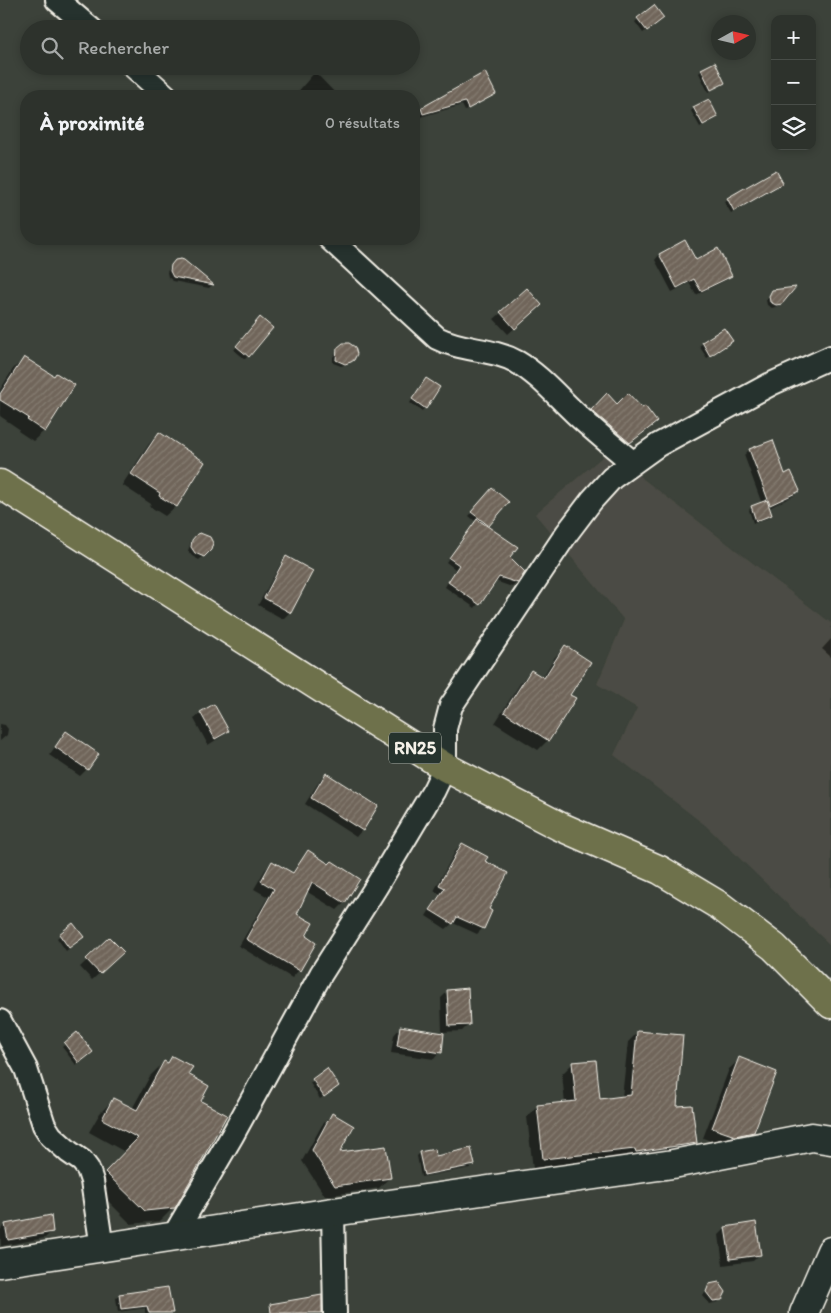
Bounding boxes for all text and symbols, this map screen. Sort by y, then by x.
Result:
north arrow [711,15,756,60]
map controls [771,15,816,150]
button: + [771,15,816,60]
search box [20,20,420,75]
icon: search [38,34,66,62]
text: Rechercher [78,36,169,59]
button: − [771,60,816,105]
button: layers [771,105,816,150]
text: À proximité [40,110,145,135]
text: 0 résultats [325,113,400,132]
road number: RN25 [389,732,441,764]

